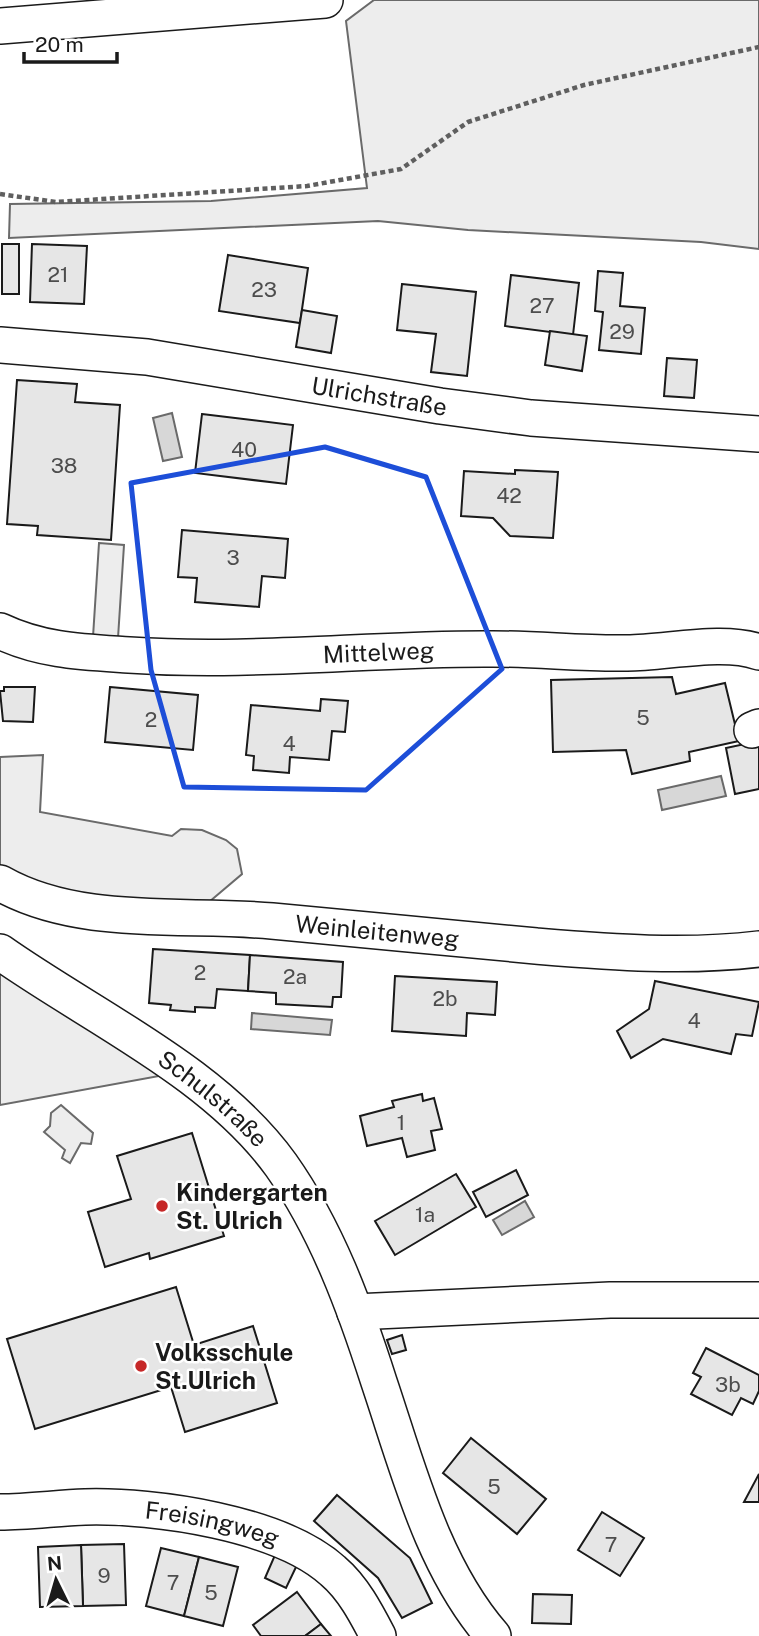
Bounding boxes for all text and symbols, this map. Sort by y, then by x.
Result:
scale bar [24,21,117,65]
text: 20 m [35,32,84,57]
house number: 21 [47,262,69,287]
house number: 23 [251,277,277,302]
house number: 27 [529,293,555,318]
house number: 29 [609,319,635,344]
street label: Ulrichstraße [309,371,449,421]
house number: 40 [231,437,257,462]
house number: 38 [51,453,77,478]
house number: 42 [496,483,522,508]
house number: 3 [226,545,240,570]
street label: Mittelweg [322,636,435,668]
house number: 5 [636,705,650,730]
house number: 2 [145,707,157,732]
house number: 4 [282,731,296,756]
street label: Weinleitenweg [294,909,460,953]
house number: 2 [194,960,206,985]
house number: 2a [283,964,307,989]
house number: 2b [432,986,458,1011]
house number: 4 [687,1008,701,1033]
street label: Schulstraße [153,1044,274,1152]
house number: 1 [397,1110,405,1135]
place label: Kindergarten St. Ulrich [176,1178,328,1234]
marker: Kindergarten St. Ulrich [154,1198,170,1214]
house number: 1a [415,1202,435,1227]
place label: Volksschule St.Ulrich [155,1338,293,1394]
marker: Volksschule St.Ulrich [133,1358,149,1374]
house number: 3b [715,1372,741,1397]
house number: 5 [487,1474,501,1499]
street label: Freisingweg [144,1495,284,1552]
house number: 7 [605,1532,617,1557]
north arrow [21,1545,91,1615]
text: N [46,1551,63,1575]
house number: 9 [97,1563,111,1588]
house number: 7 [167,1570,179,1595]
house number: 5 [204,1580,218,1605]

